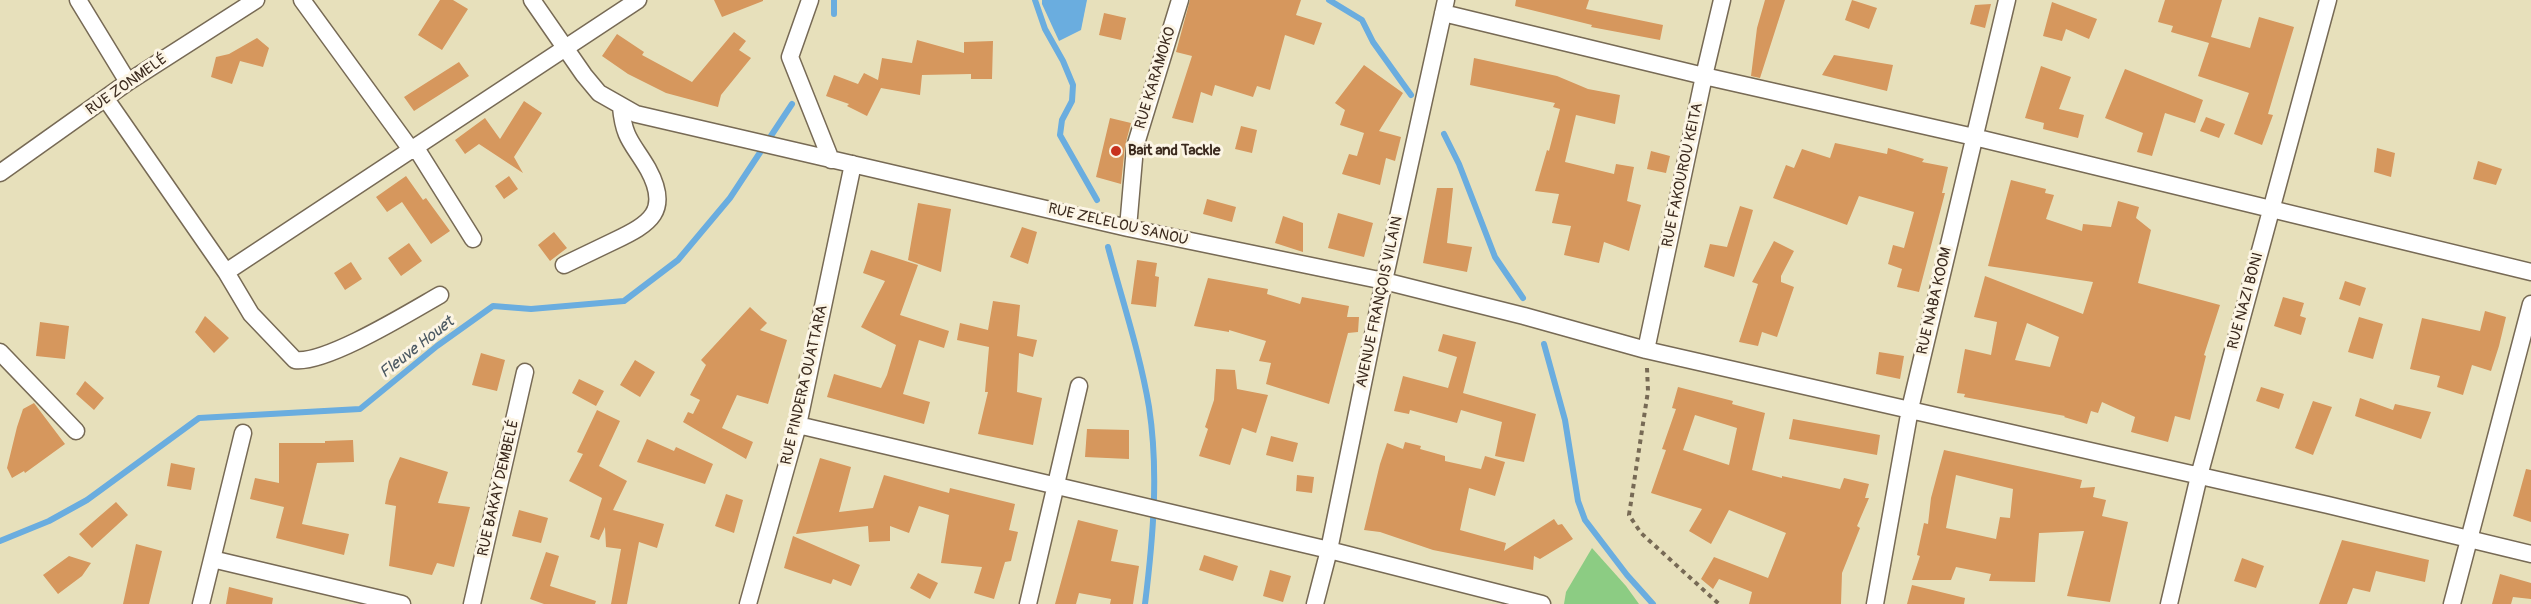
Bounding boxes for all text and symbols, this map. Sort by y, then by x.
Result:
street label: RUE KARAMOKO [1132,25,1180,131]
street label: RUE ZONMELÉ [83,50,171,120]
street label: RUE FAKOUROU KEITA [1659,101,1707,249]
place label: Bait and Tackle [1128,142,1220,160]
marker: Bait and Tackle [1109,144,1123,158]
street label: RUE ZELELOU SANOU [1046,200,1190,250]
street label: AVENUE FRANÇOIS VILAIN [1353,215,1407,389]
street label: RUE NABA KOOM [1914,246,1956,356]
street label: RUE NAZI BONI [2224,251,2268,351]
street label: RUE PINDERA OUATTARA [778,303,832,467]
water label: Fleuve Houet [376,313,458,383]
street label: RUE BAKAY DEMBELÉ [475,418,523,558]

